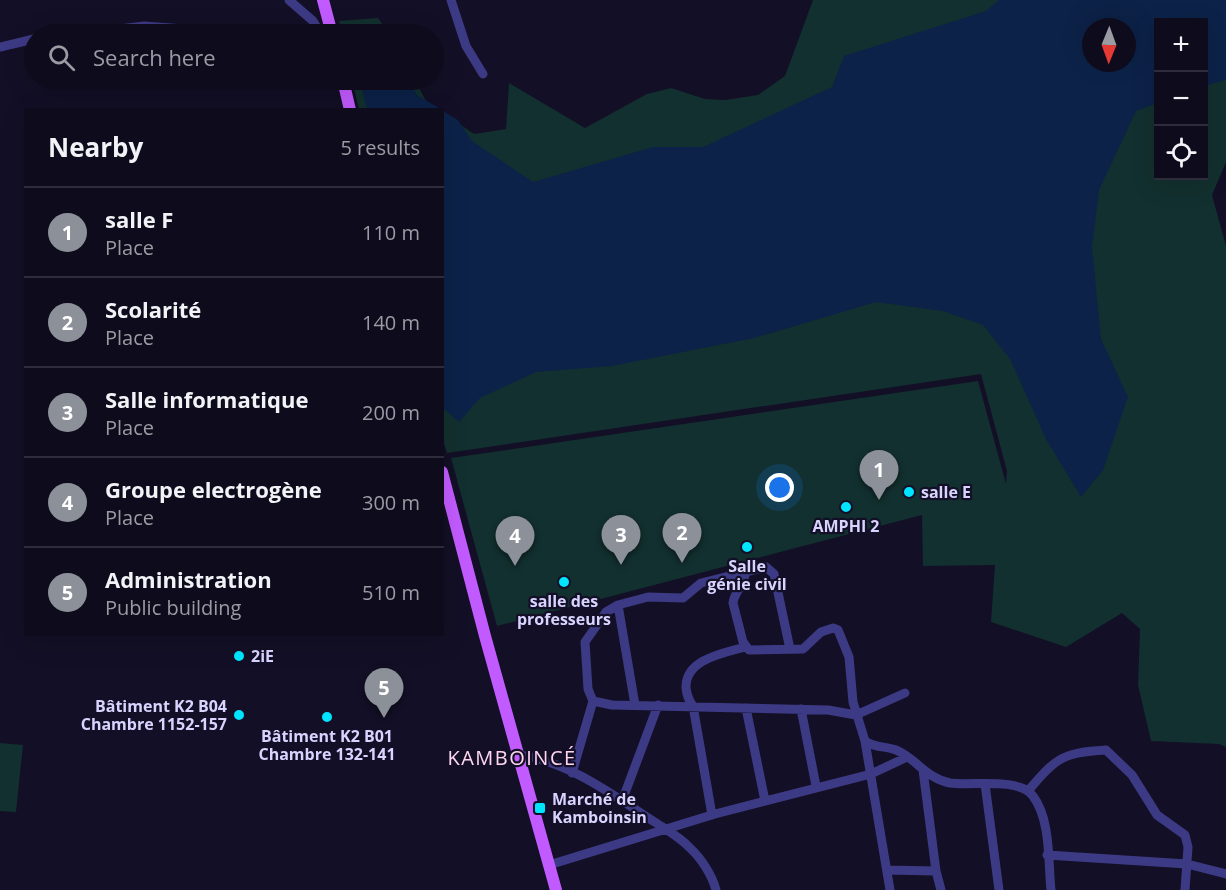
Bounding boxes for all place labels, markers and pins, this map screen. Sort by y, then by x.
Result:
pin: 1 [860,450,898,500]
place label: salle E [921,481,971,503]
marker: salle E [902,485,916,499]
marker: AMPHI 2 [839,500,853,514]
pin: 2 [662,514,702,563]
place label: AMPHI 2 [812,515,880,537]
pin: 4 [496,516,534,566]
pin: 3 [602,516,640,565]
marker: Salle génie civil [740,540,754,554]
place label: Salle génie civil [707,555,787,595]
marker: salle des professeurs [557,575,571,589]
place label: salle des professeurs [517,590,611,630]
place label: 2iE [251,645,274,667]
marker: 2iE [232,649,246,663]
pin: 5 [364,668,404,718]
place label: Bâtiment K2 B04 Chambre 1152-157 [81,695,227,735]
marker: Bâtiment K2 B04 Chambre 1152-157 [232,708,246,722]
marker: Bâtiment K2 B01 Chambre 132-141 [320,710,334,724]
place label: Bâtiment K2 B01 Chambre 132-141 [258,725,396,765]
place label: Marché de Kamboinsin [552,788,647,828]
marker: Marché de Kamboinsin [533,801,547,815]

